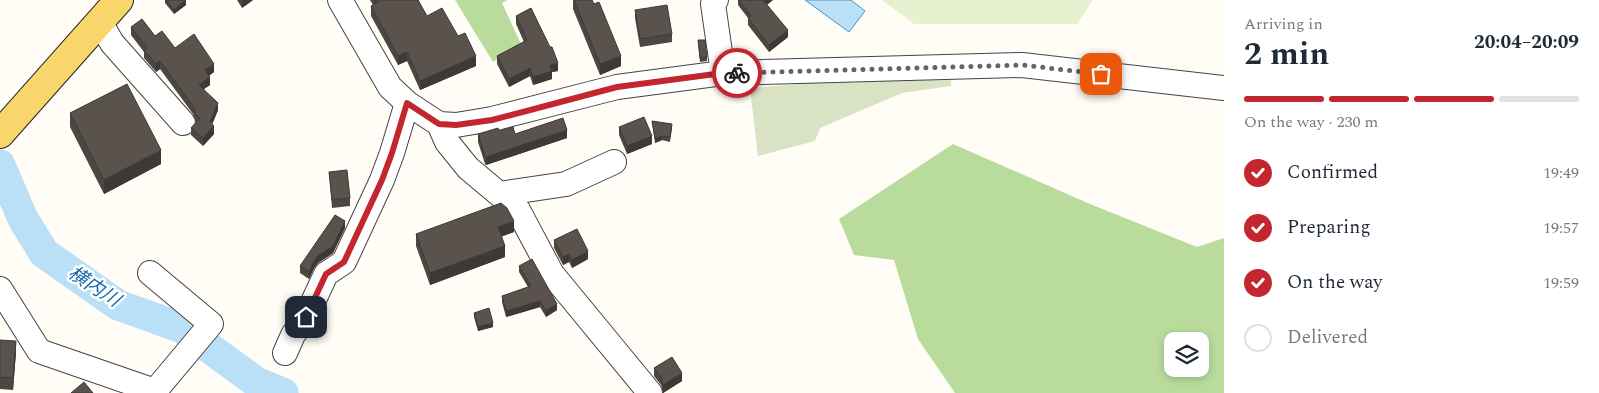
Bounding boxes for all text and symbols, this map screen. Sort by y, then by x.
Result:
text: Arriving in [1244,12,1323,36]
text: 20:04–20:09 [1474,28,1579,57]
text: 2 min [1244,30,1329,79]
courier [712,48,762,98]
pin [1080,53,1122,95]
icon: bike [723,59,751,87]
icon: bag [1087,60,1115,88]
text: On the way · 230 m [1244,110,1378,134]
text: Confirmed [1287,158,1378,187]
icon: check [1244,159,1272,187]
text: 19:49 [1543,161,1579,185]
text: Preparing [1287,213,1371,242]
icon: check [1244,214,1272,242]
text: 19:57 [1543,216,1579,240]
water label: 横内川 [62,259,127,316]
text: On the way [1287,268,1383,297]
icon: check [1244,269,1272,297]
text: 19:59 [1543,271,1579,295]
pin [285,296,327,338]
icon: home [292,303,320,331]
text: Delivered [1287,323,1368,352]
map controls [1164,332,1209,377]
button: layers [1164,332,1209,377]

